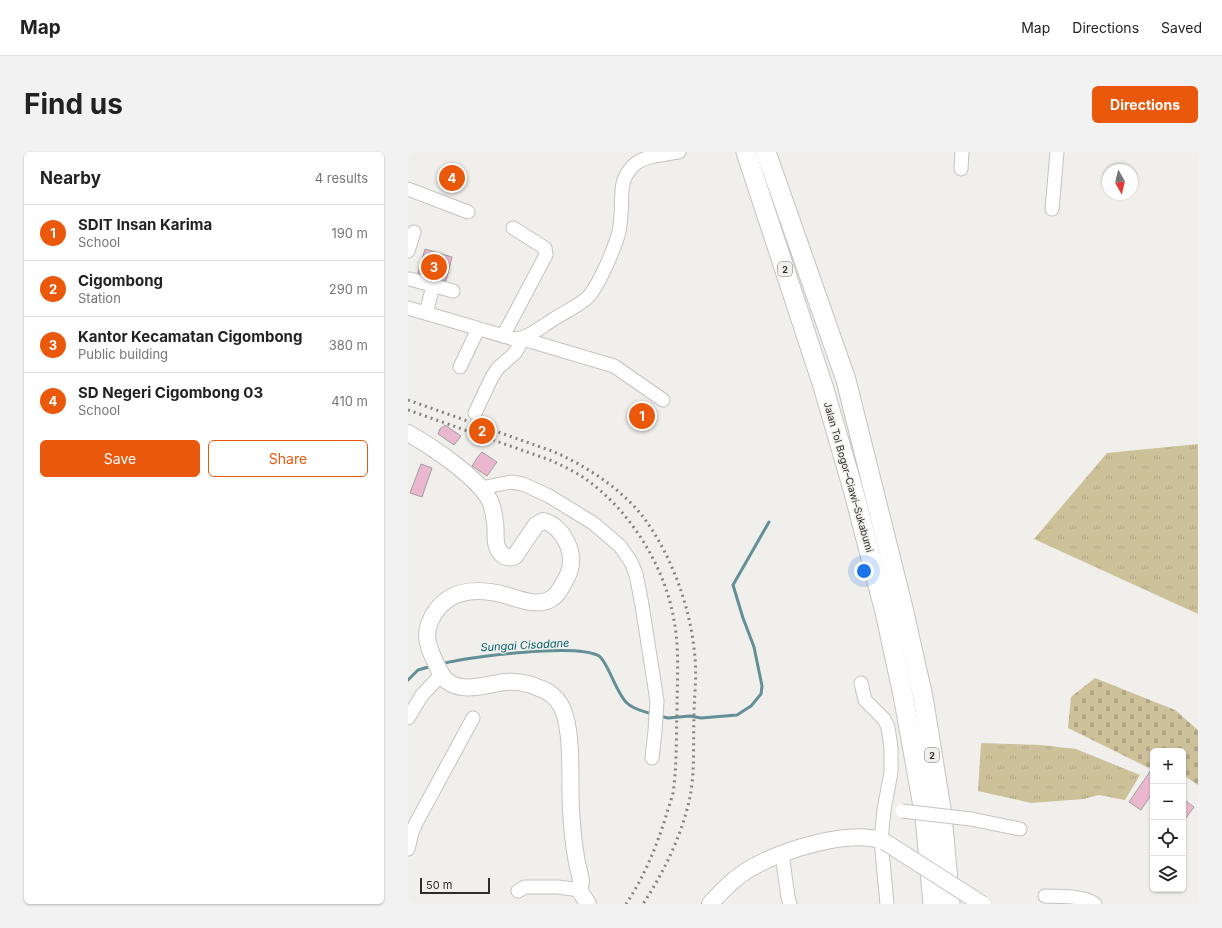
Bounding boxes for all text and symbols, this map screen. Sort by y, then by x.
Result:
text: Map [20,16,61,39]
text: Map [1021,19,1050,36]
text: Directions [1072,19,1139,36]
text: Saved [1161,19,1202,36]
button: Directions [1092,86,1198,123]
text: Find us [24,87,123,121]
pin: 4 [439,163,465,193]
north arrow [1102,164,1138,200]
text: Nearby [40,168,101,188]
text: 4 results [315,170,368,186]
text: SDIT Insan Karima [78,215,212,234]
text: 1 [50,225,56,241]
text: 190 m [331,225,368,241]
text: School [78,234,120,250]
pin: 3 [421,252,447,282]
road number: 2 [778,262,792,276]
text: Cigombong [78,271,163,290]
text: 2 [49,281,57,297]
text: 290 m [329,281,368,297]
text: Station [78,290,121,306]
text: Kantor Kecamatan Cigombong [78,327,302,346]
text: 3 [49,337,57,353]
text: 380 m [329,337,368,353]
text: Public building [78,346,168,362]
text: SD Negeri Cigombong 03 [78,383,263,402]
text: 4 [49,393,57,409]
text: 410 m [331,393,368,409]
street label: Jalan Tol Bogor–Ciawi–Sukabumi [822,400,876,554]
pin: 1 [629,401,655,431]
text: School [78,402,120,418]
pin: 2 [469,416,495,446]
button: Save [40,440,200,477]
button: Share [208,440,368,477]
your location [854,561,874,581]
water label: Sungai Cisadane [480,636,570,654]
road number: 2 [925,748,939,762]
map controls [1150,748,1186,892]
button: + [1150,748,1186,784]
button: − [1150,784,1186,820]
button: locate [1150,820,1186,856]
button: layers [1150,856,1186,892]
scale bar [420,876,490,895]
text: 50 m [426,878,452,892]

